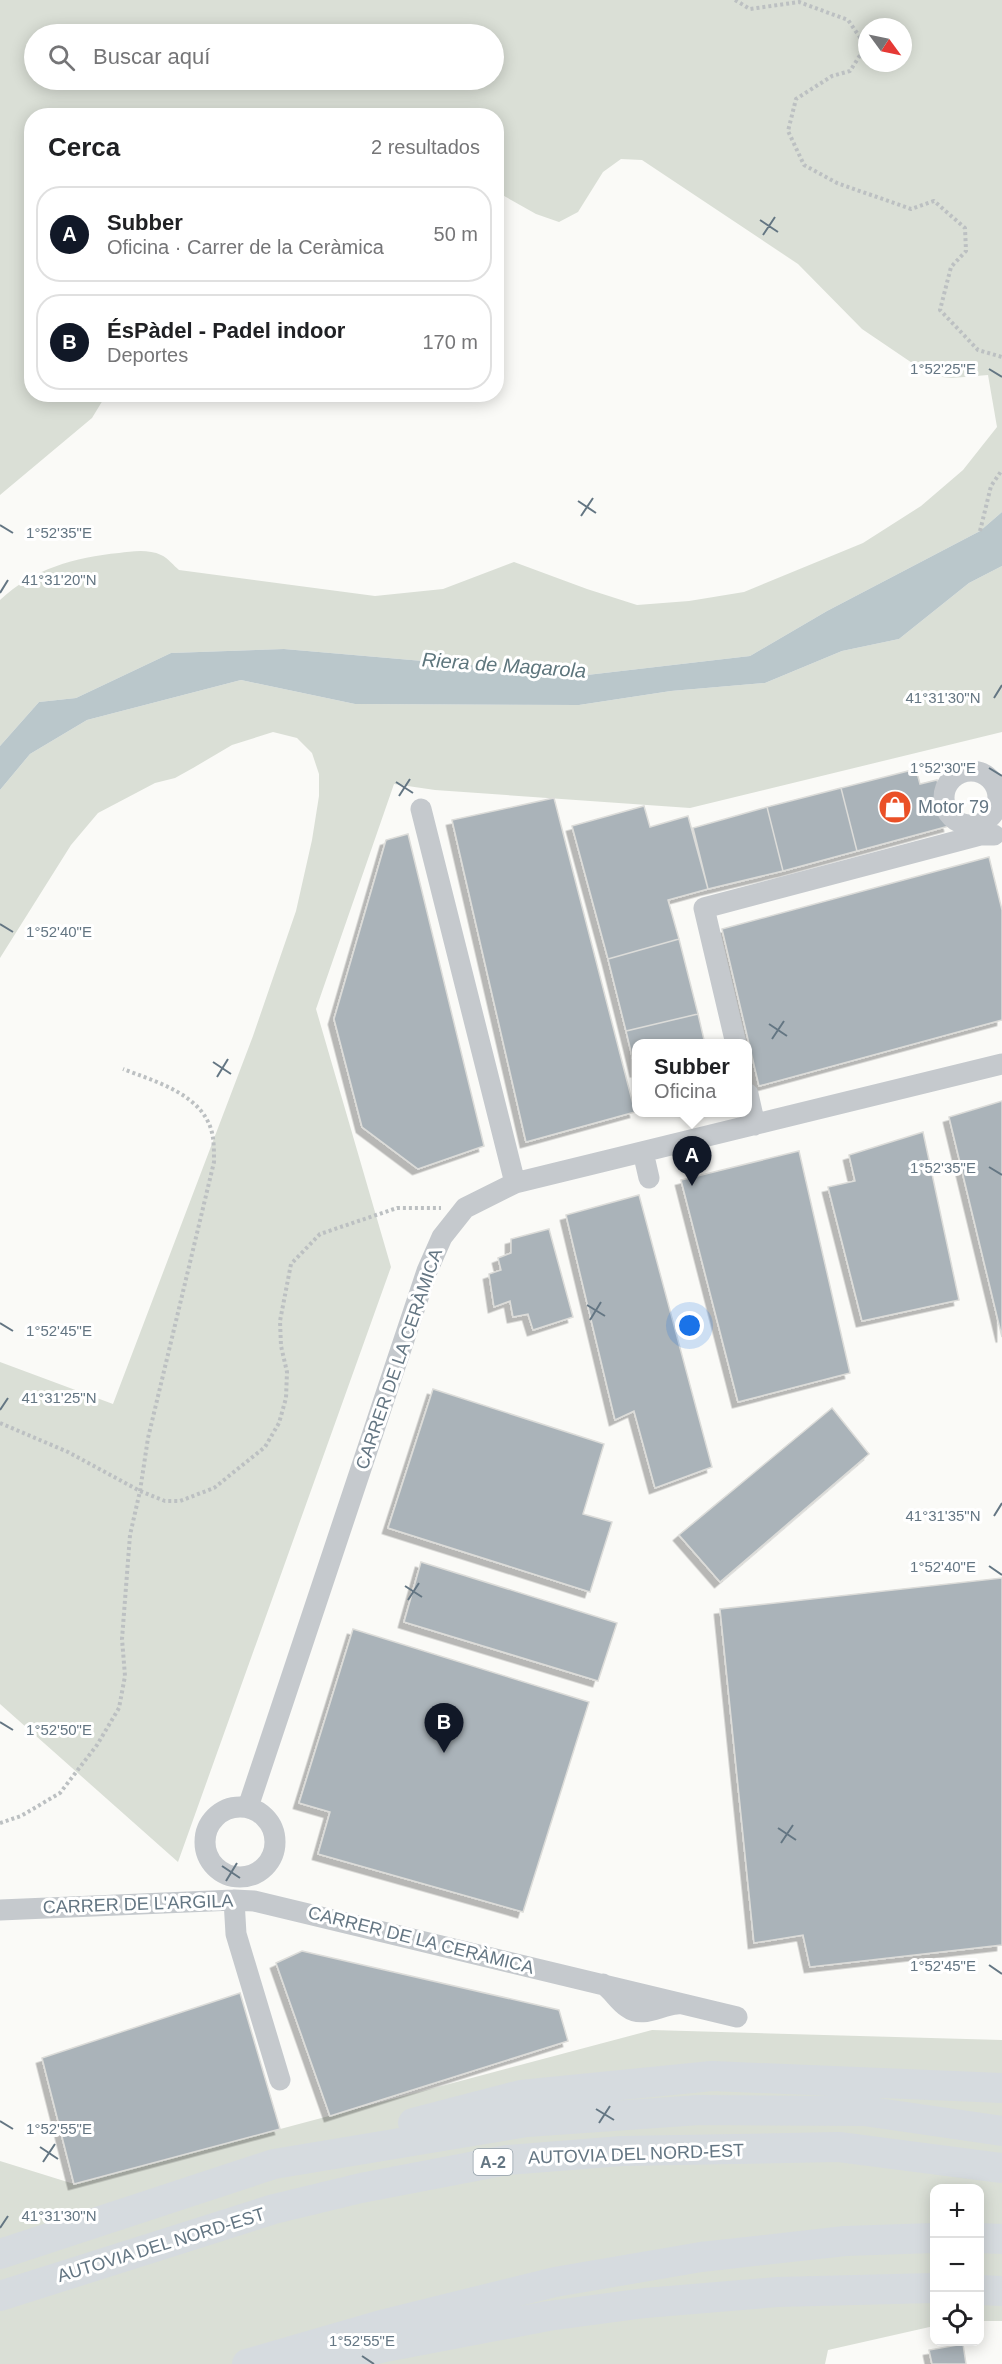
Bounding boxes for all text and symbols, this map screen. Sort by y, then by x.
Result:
north arrow [858,18,912,72]
search box [24,24,504,90]
icon: search [45,41,78,74]
text: Buscar aquí [93,44,210,69]
text: Cerca [48,132,120,162]
text: 2 resultados [371,136,480,158]
text: Subber [107,210,183,235]
text: A [62,223,77,245]
text: 50 m [434,223,478,245]
text: Oficina · Carrer de la Ceràmica [107,236,384,258]
text: ÉsPàdel - Padel indoor [107,318,345,343]
text: B [62,331,77,353]
text: 170 m [422,331,478,353]
text: Deportes [107,344,188,366]
text: 1°52'25"E [910,360,976,377]
text: 1°52'35"E [26,524,92,541]
text: 41°31'20"N [21,571,97,588]
water label: Riera de Magarola [421,648,587,682]
text: 41°31'30"N [905,689,981,706]
text: 1°52'30"E [910,759,976,776]
shop icon: Motor 79 [877,789,913,825]
place label: Motor 79 [918,797,989,817]
text: 1°52'40"E [26,923,92,940]
popup [632,1039,752,1117]
text: Subber [654,1054,730,1079]
text: Oficina [654,1080,716,1102]
pin: A [672,1136,712,1186]
text: 1°52'35"E [910,1159,976,1176]
street label: CARRER DE LA CERÀMICA [352,1246,446,1472]
your location [675,1311,704,1340]
text: 1°52'45"E [26,1322,92,1339]
text: 41°31'25"N [21,1389,97,1406]
text: 41°31'35"N [905,1507,981,1524]
text: 1°52'40"E [910,1558,976,1575]
pin: B [424,1704,464,1753]
text: 1°52'50"E [26,1721,92,1738]
street label: CARRER DE L'ARGILA [42,1891,234,1917]
street label: CARRER DE LA CERÀMICA [306,1902,536,1978]
text: 1°52'45"E [910,1957,976,1974]
text: 1°52'55"E [26,2120,92,2137]
street label: AUTOVIA DEL NORD-EST [528,2140,744,2168]
road number: A-2 [474,2149,512,2175]
map controls [930,2184,984,2346]
button: + [930,2184,984,2238]
street label: AUTOVIA DEL NORD-EST [55,2204,267,2286]
text: 41°31'30"N [21,2207,97,2224]
button: − [930,2238,984,2292]
button: locate [930,2292,984,2346]
text: 1°52'55"E [329,2332,395,2349]

